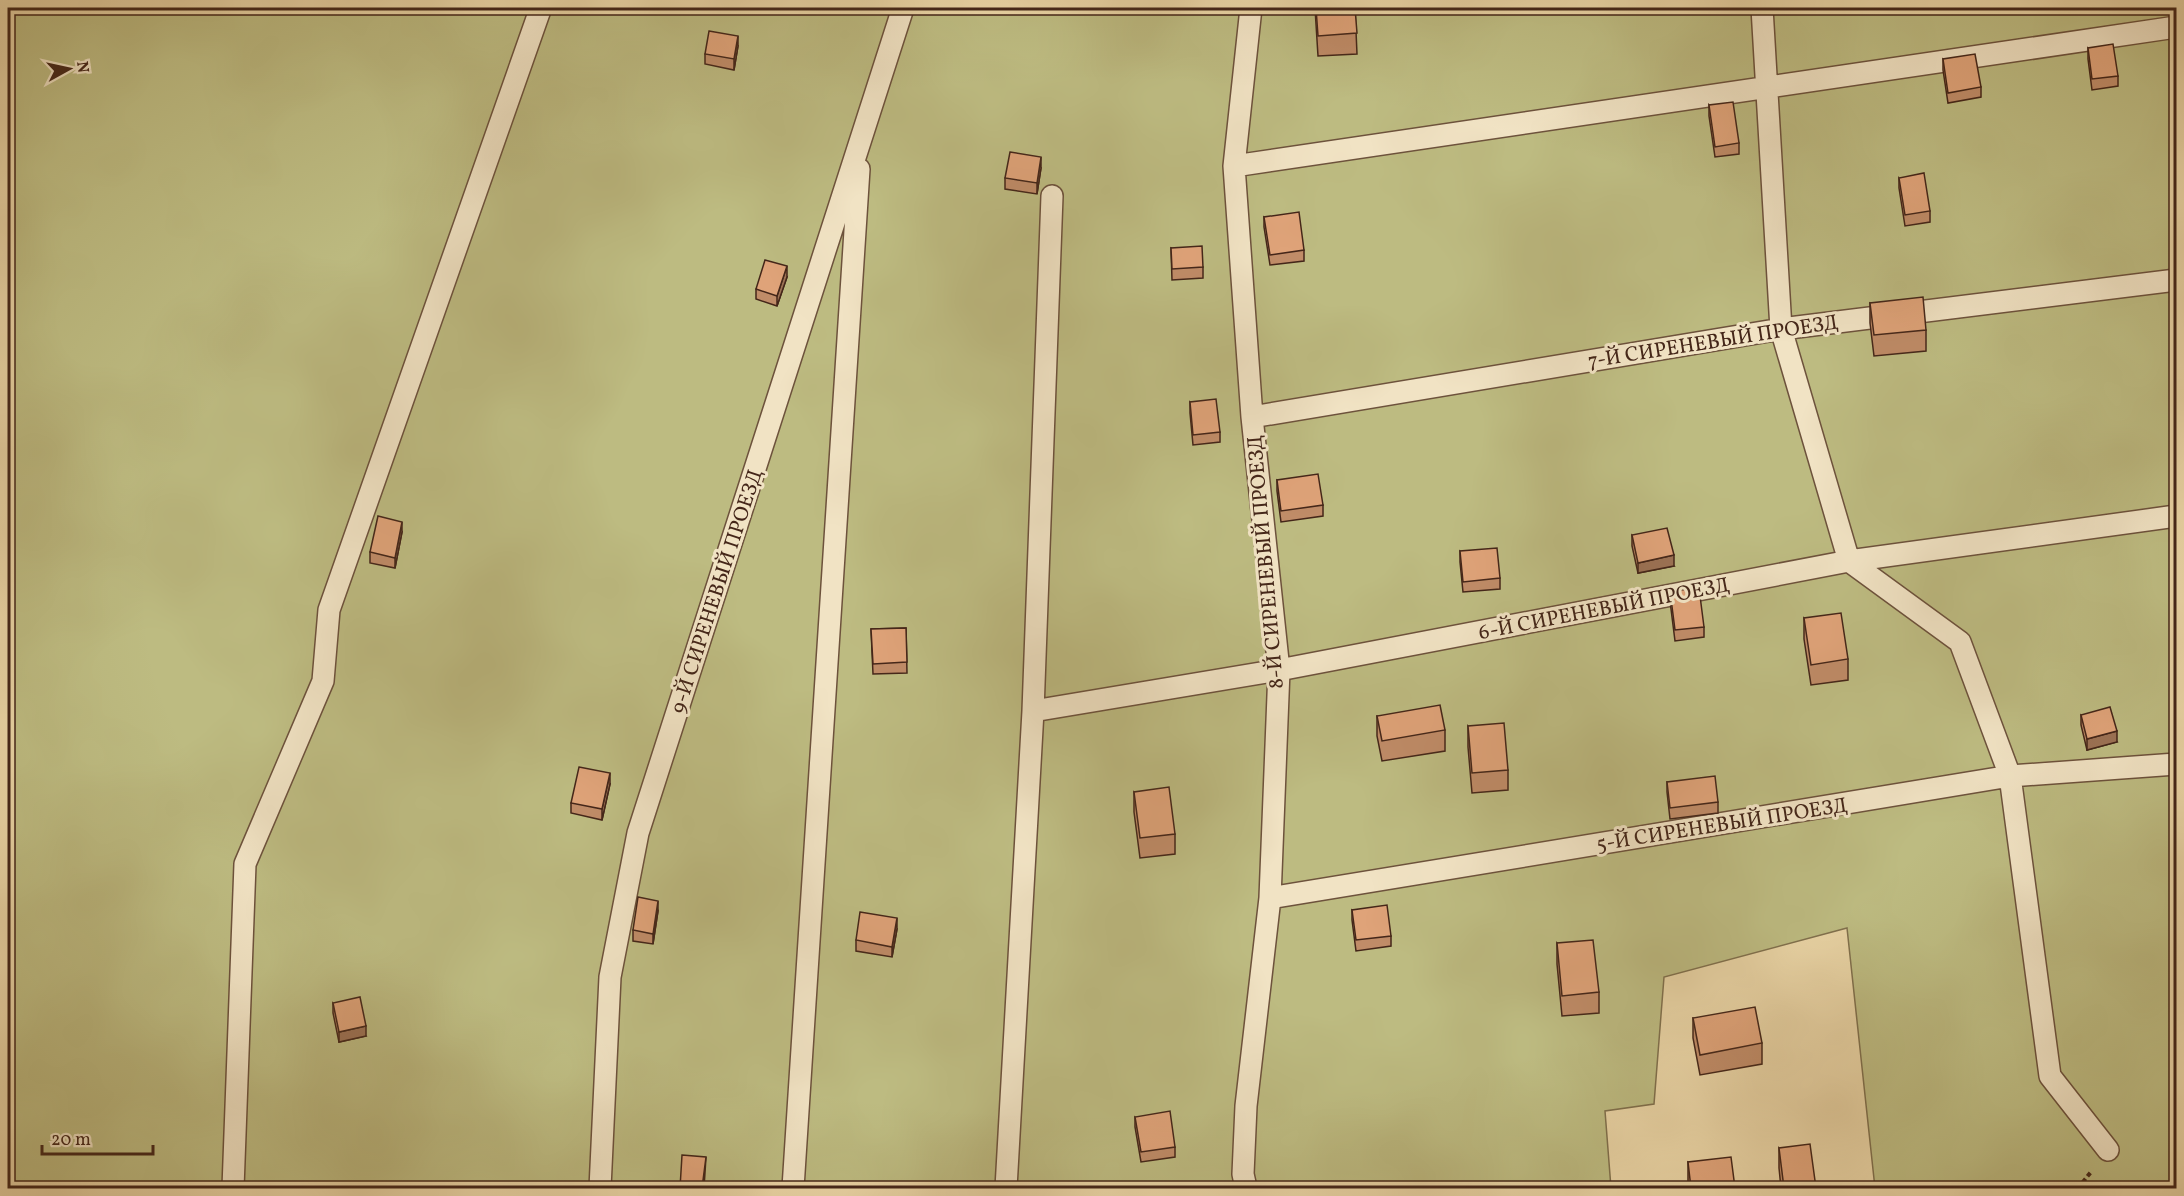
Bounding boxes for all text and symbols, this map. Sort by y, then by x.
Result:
north arrow [39,39,99,99]
text: N [70,60,94,75]
street label: 7-Й СИРЕНЕВЫЙ ПРОЕЗД [1586,308,1841,377]
street label: 8-Й СИРЕНЕВЫЙ ПРОЕЗД [1241,434,1292,690]
street label: 9-Й СИРЕНЕВЫЙ ПРОЕЗД [664,465,771,718]
street label: 6-Й СИРЕНЕВЫЙ ПРОЕЗД [1476,571,1732,648]
street label: 5-Й СИРЕНЕВЫЙ ПРОЕЗД [1594,791,1850,860]
scale bar [42,1118,153,1156]
text: 20 m [51,1128,91,1153]

